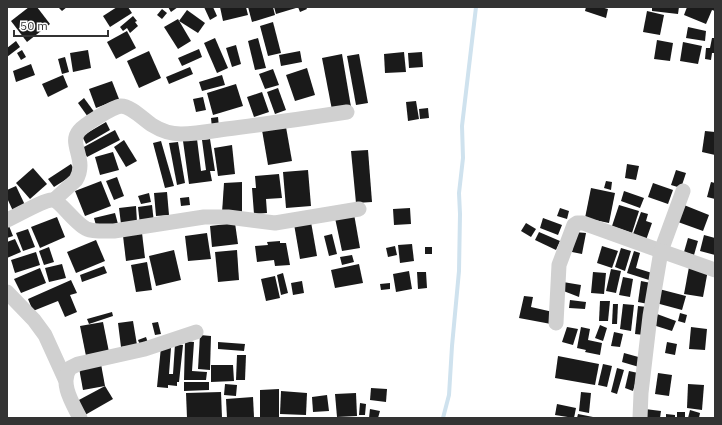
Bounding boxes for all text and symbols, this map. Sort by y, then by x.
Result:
scale bar [14,12,108,38]
text: 50 m [20,18,48,33]

